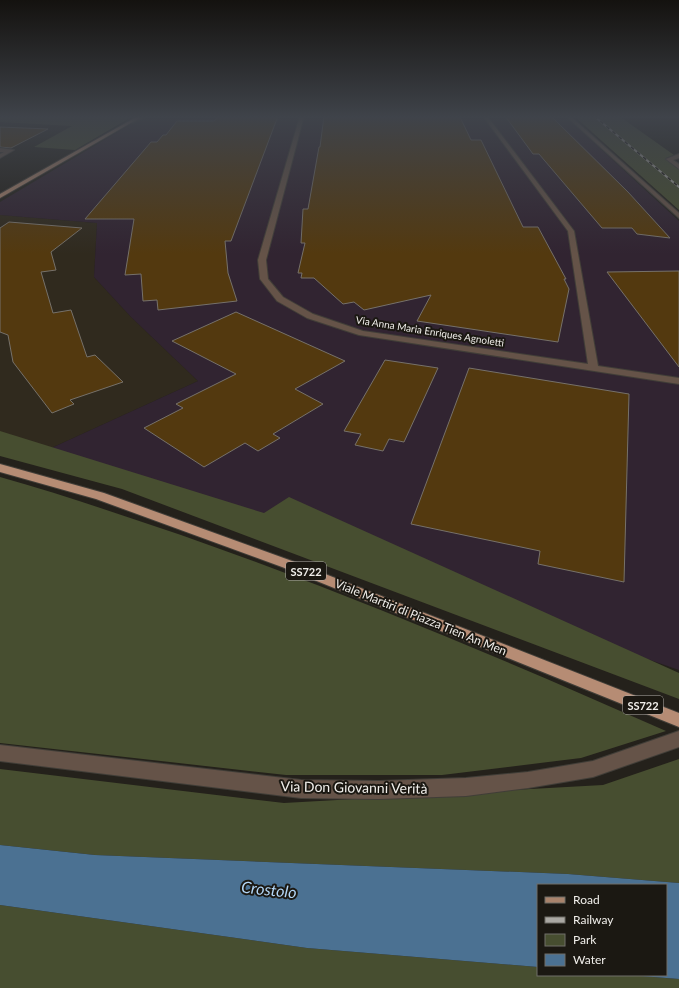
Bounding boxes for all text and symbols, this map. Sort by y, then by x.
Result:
street label: Via Anna Maria Enriques Agnoletti [355,313,505,349]
road number: SS722 [286,562,326,580]
street label: Viale Martiri di Piazza Tien An Men [333,576,509,658]
road number: SS722 [623,696,663,714]
street label: Via Don Giovanni Verità [280,777,428,797]
water label: Crostolo [240,877,298,901]
legend [537,884,667,976]
text: Road [573,892,600,907]
text: Railway [573,912,614,927]
text: Park [573,932,597,947]
text: Water [573,952,606,967]

